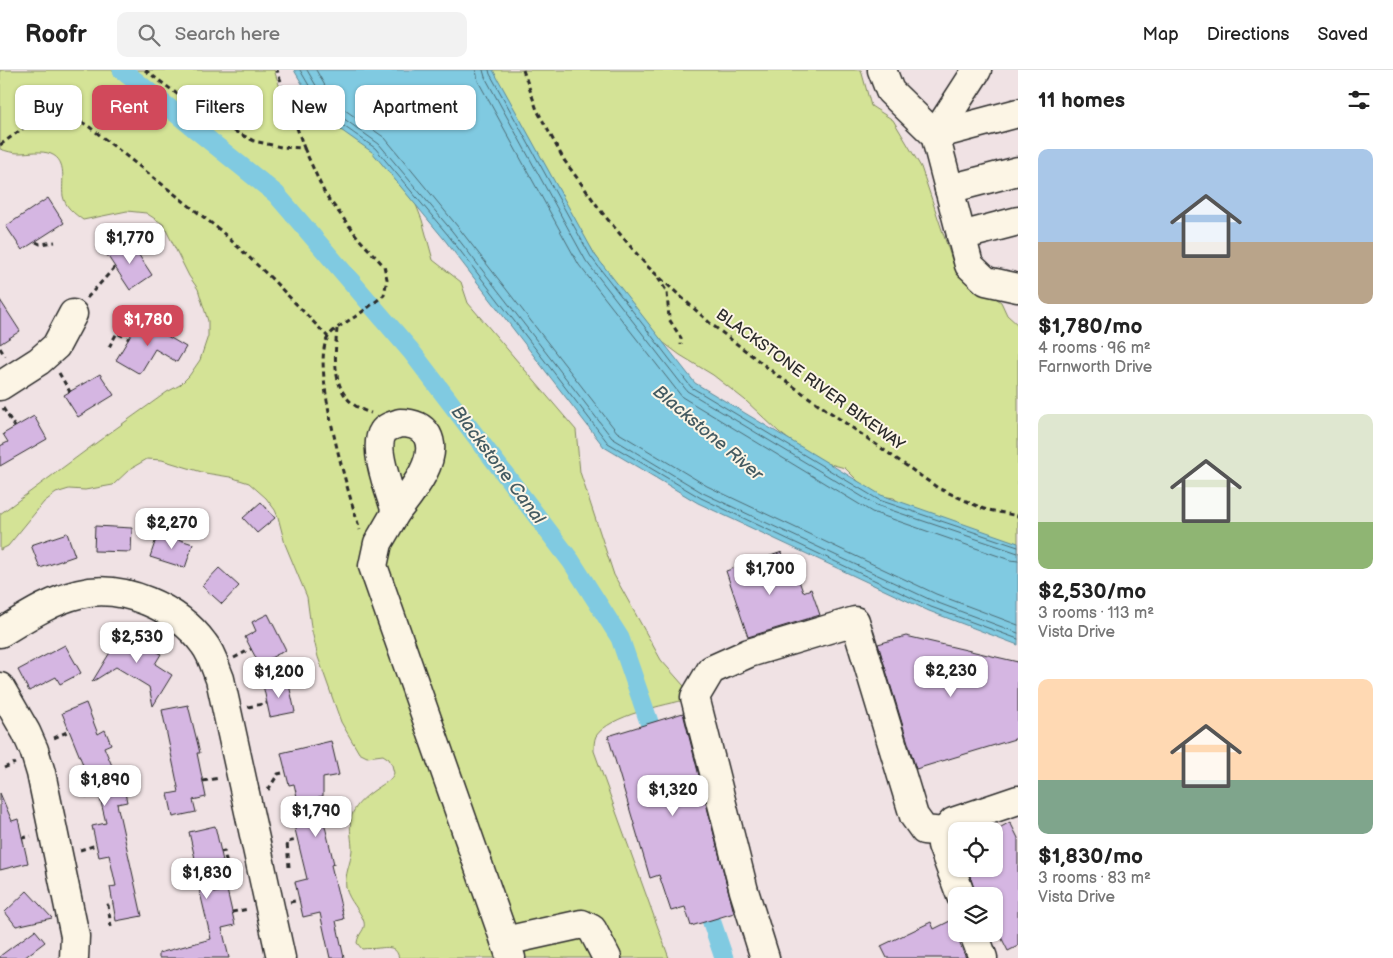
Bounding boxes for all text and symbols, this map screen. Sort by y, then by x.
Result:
search box [117,12,467,57]
text: Roofr [25,20,87,49]
icon: search [135,21,163,49]
text: Search here [175,23,280,46]
text: Map [1143,24,1179,45]
text: Directions [1207,24,1289,45]
text: Saved [1317,24,1368,45]
chip: Buy [15,85,82,130]
chip: Rent [92,85,167,130]
chip: Filters [177,85,263,130]
chip: New [273,85,345,130]
chip: Apartment [355,85,476,130]
icon: filters [1345,86,1373,114]
text: 11 homes [1038,88,1125,113]
icon: home [1161,181,1251,271]
pin: $1,770 [89,222,171,265]
text: $1,770 [106,229,154,248]
pin: $1,780 [107,304,189,347]
street label: BLACKSTONE RIVER BIKEWAY [712,305,909,455]
text: $1,780 [123,311,173,330]
text: $1,780/mo [1038,314,1142,339]
text: 4 rooms · 96 m² [1038,339,1151,358]
text: Farnworth Drive [1038,358,1152,377]
water label: Blackstone River [649,381,768,486]
water label: Blackstone Canal [447,402,550,529]
icon: home [1161,446,1251,536]
pin: $2,270 [131,508,213,550]
text: $2,270 [146,514,198,533]
pin: $1,700 [729,554,811,596]
text: $1,700 [745,560,795,579]
text: $2,530/mo [1038,579,1146,604]
text: 3 rooms · 113 m² [1038,604,1154,623]
pin: $2,530 [96,622,178,664]
text: Vista Drive [1038,623,1115,642]
text: $2,530 [111,628,163,647]
pin: $1,200 [238,656,320,699]
pin: $2,230 [910,656,992,698]
text: $2,230 [925,662,977,681]
text: $1,200 [254,663,304,682]
icon: home [1161,711,1251,801]
pin: $1,890 [64,764,146,807]
text: $1,890 [80,771,130,790]
pin: $1,320 [632,774,714,817]
text: $1,320 [648,781,698,800]
pin: $1,790 [275,796,357,838]
text: $1,790 [291,802,341,821]
map controls [948,822,1003,942]
button: locate [948,822,1003,877]
text: $1,830/mo [1038,844,1143,869]
pin: $1,830 [166,858,248,900]
text: $1,830 [182,864,232,883]
text: 3 rooms · 83 m² [1038,869,1151,888]
button: layers [948,887,1003,942]
text: Vista Drive [1038,888,1115,907]

